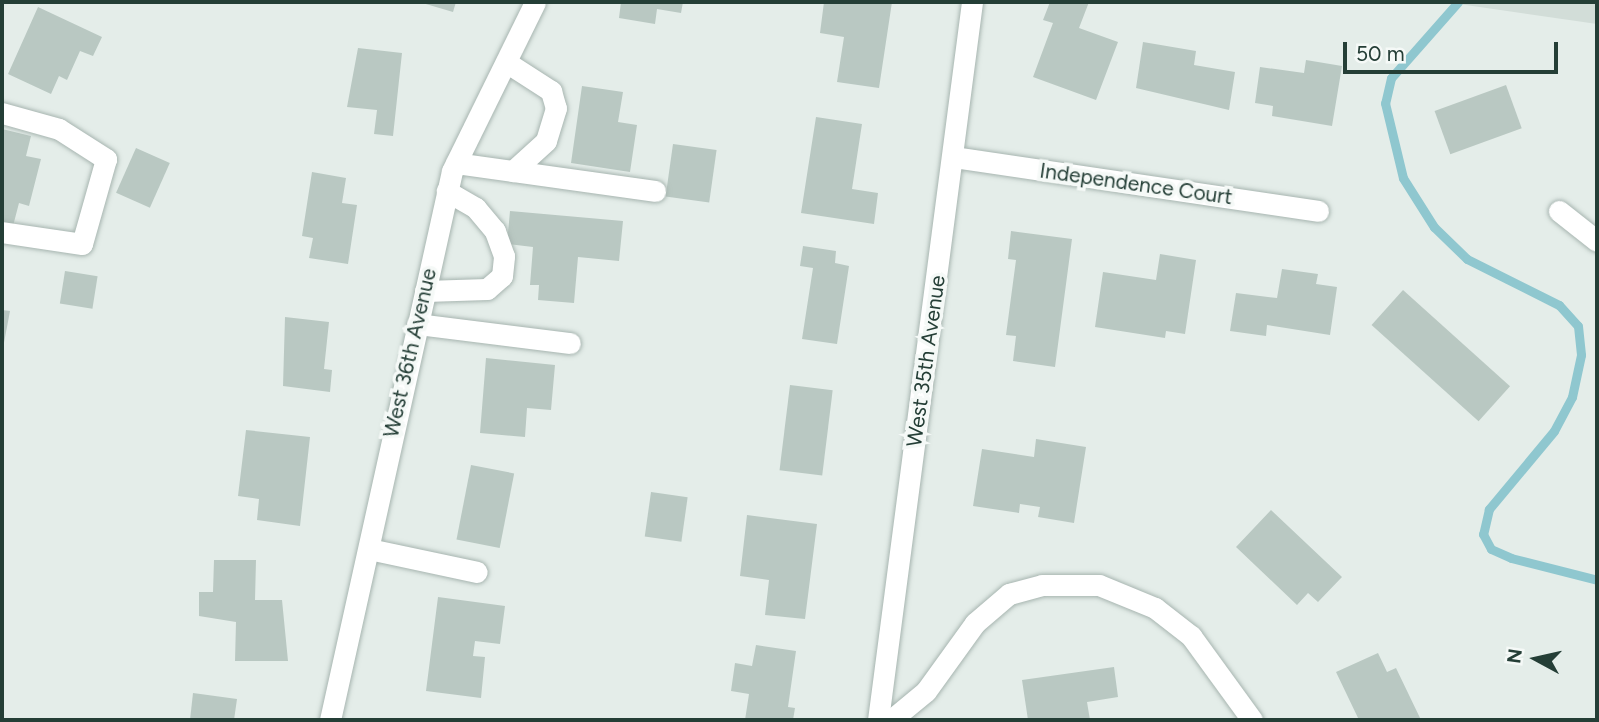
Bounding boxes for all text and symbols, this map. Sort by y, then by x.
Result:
scale bar [1347,28,1562,72]
text: 50 m [1356,41,1405,66]
street label: Independence Court [1038,158,1234,210]
street label: West 36th Avenue [378,266,442,440]
street label: West 35th Avenue [901,274,951,448]
north arrow [1501,624,1571,694]
text: N [1502,647,1527,665]

